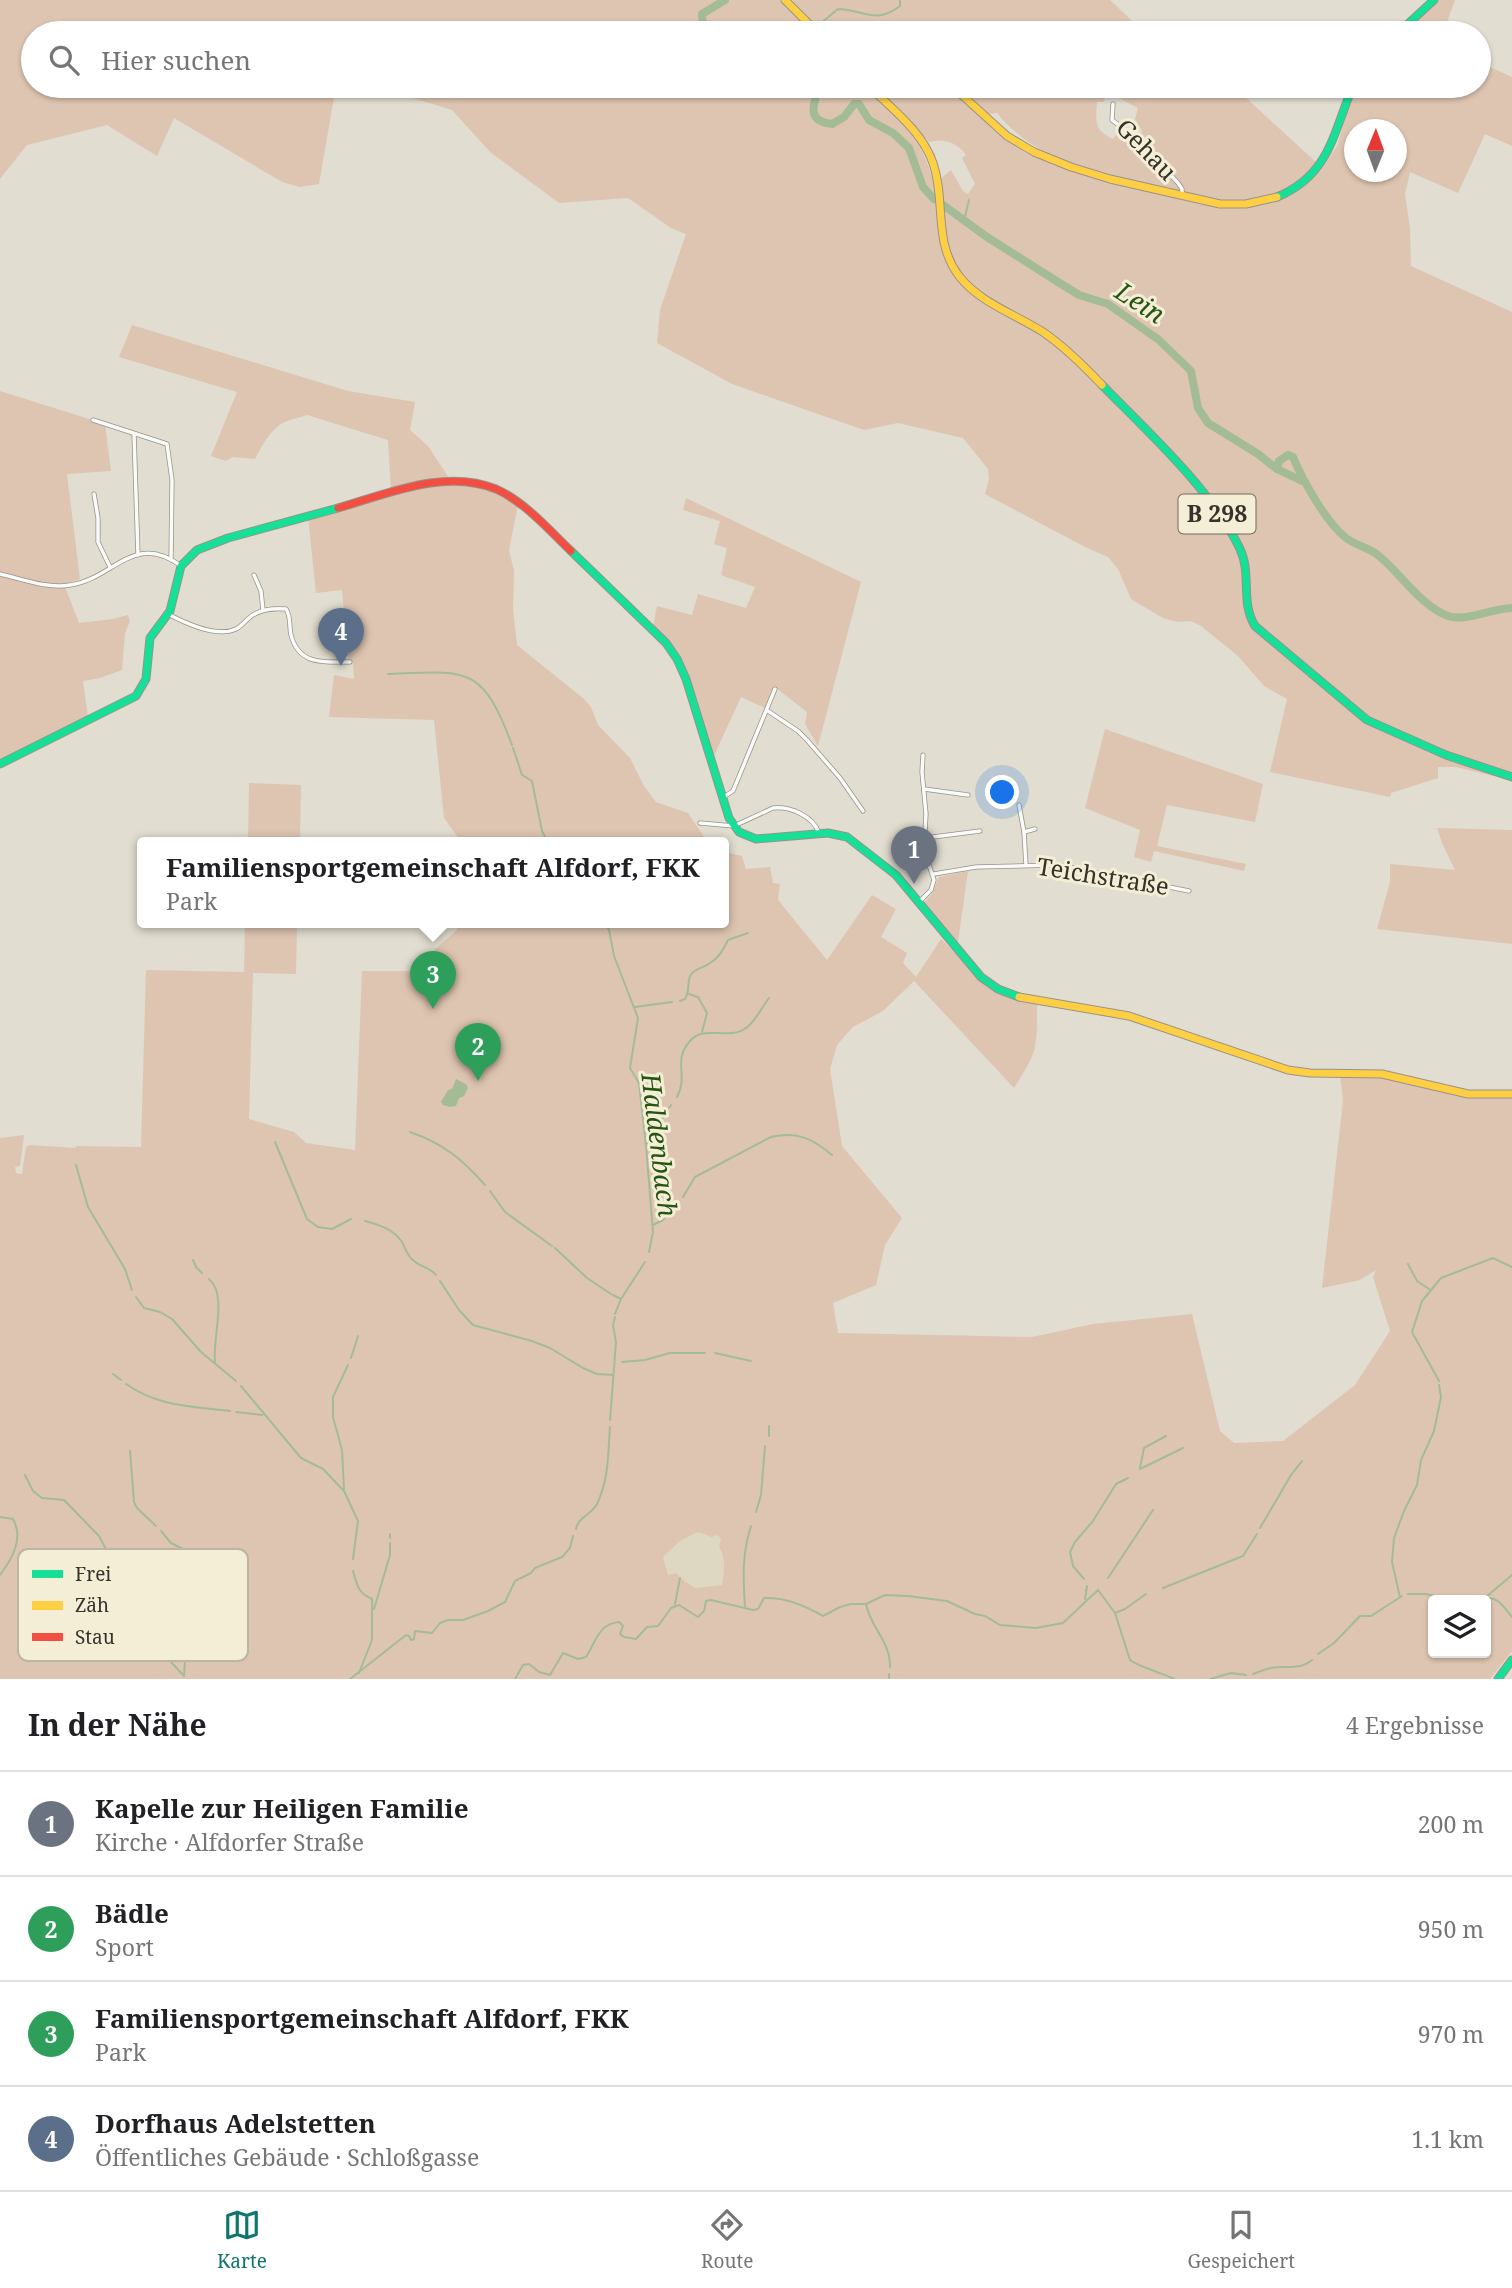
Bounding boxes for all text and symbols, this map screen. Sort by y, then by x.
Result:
search box [21,21,1491,98]
icon: search [45,41,83,79]
text: Hier suchen [101,42,251,78]
street label: Gehau [1110,111,1185,187]
north arrow [1344,119,1407,182]
water label: Lein [1108,272,1173,332]
road number: B 298 [1178,494,1256,534]
pin: 4 [318,608,364,666]
your location [985,775,1019,809]
pin: 1 [891,826,937,884]
popup [137,837,729,928]
text: Familiensportgemeinschaft Alfdorf, FKK [166,849,700,885]
street label: Teichstraße [1035,849,1172,902]
text: Park [166,885,217,917]
pin: 3 [410,951,456,1009]
pin: 2 [455,1023,501,1081]
water label: Haldenbach [633,1070,687,1219]
legend [18,1549,248,1661]
text: Frei [75,1561,111,1587]
text: Zäh [75,1592,109,1618]
map controls [1428,1595,1491,1658]
button: layers [1428,1595,1491,1658]
text: Stau [75,1624,115,1650]
text: In der Nähe [28,1704,207,1745]
text: 4 Ergebnisse [1346,1709,1484,1741]
text: Kapelle zur Heiligen Familie [95,1790,469,1826]
text: 1 [45,1808,58,1840]
text: 200 m [1418,1808,1484,1840]
text: Kirche · Alfdorfer Straße [95,1826,364,1858]
text: Bädle [95,1895,169,1931]
text: 2 [45,1913,58,1945]
text: 950 m [1418,1913,1484,1945]
text: Sport [95,1931,154,1963]
text: Familiensportgemeinschaft Alfdorf, FKK [95,2000,629,2036]
text: 3 [45,2018,58,2050]
text: 970 m [1418,2018,1484,2050]
text: Park [95,2036,146,2068]
text: Dorfhaus Adelstetten [95,2105,376,2141]
text: 4 [45,2123,58,2155]
text: 1.1 km [1411,2123,1484,2155]
text: Öffentliches Gebäude · Schloßgasse [95,2141,479,2173]
tab: Karte [217,2206,267,2274]
tab: Route [701,2206,753,2274]
tab: Gespeichert [1187,2206,1295,2274]

